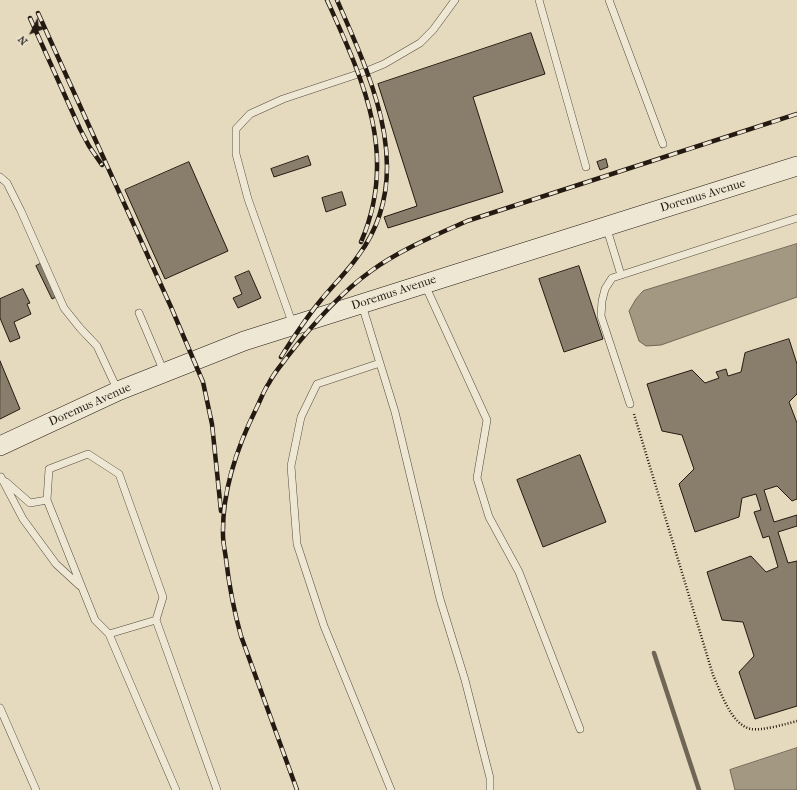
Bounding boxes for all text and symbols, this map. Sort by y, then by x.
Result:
north arrow [12,12,52,52]
text: N [15,33,30,48]
street label: Doremus Avenue [659,176,747,216]
street label: Doremus Avenue [350,272,438,314]
street label: Doremus Avenue [47,380,133,430]

